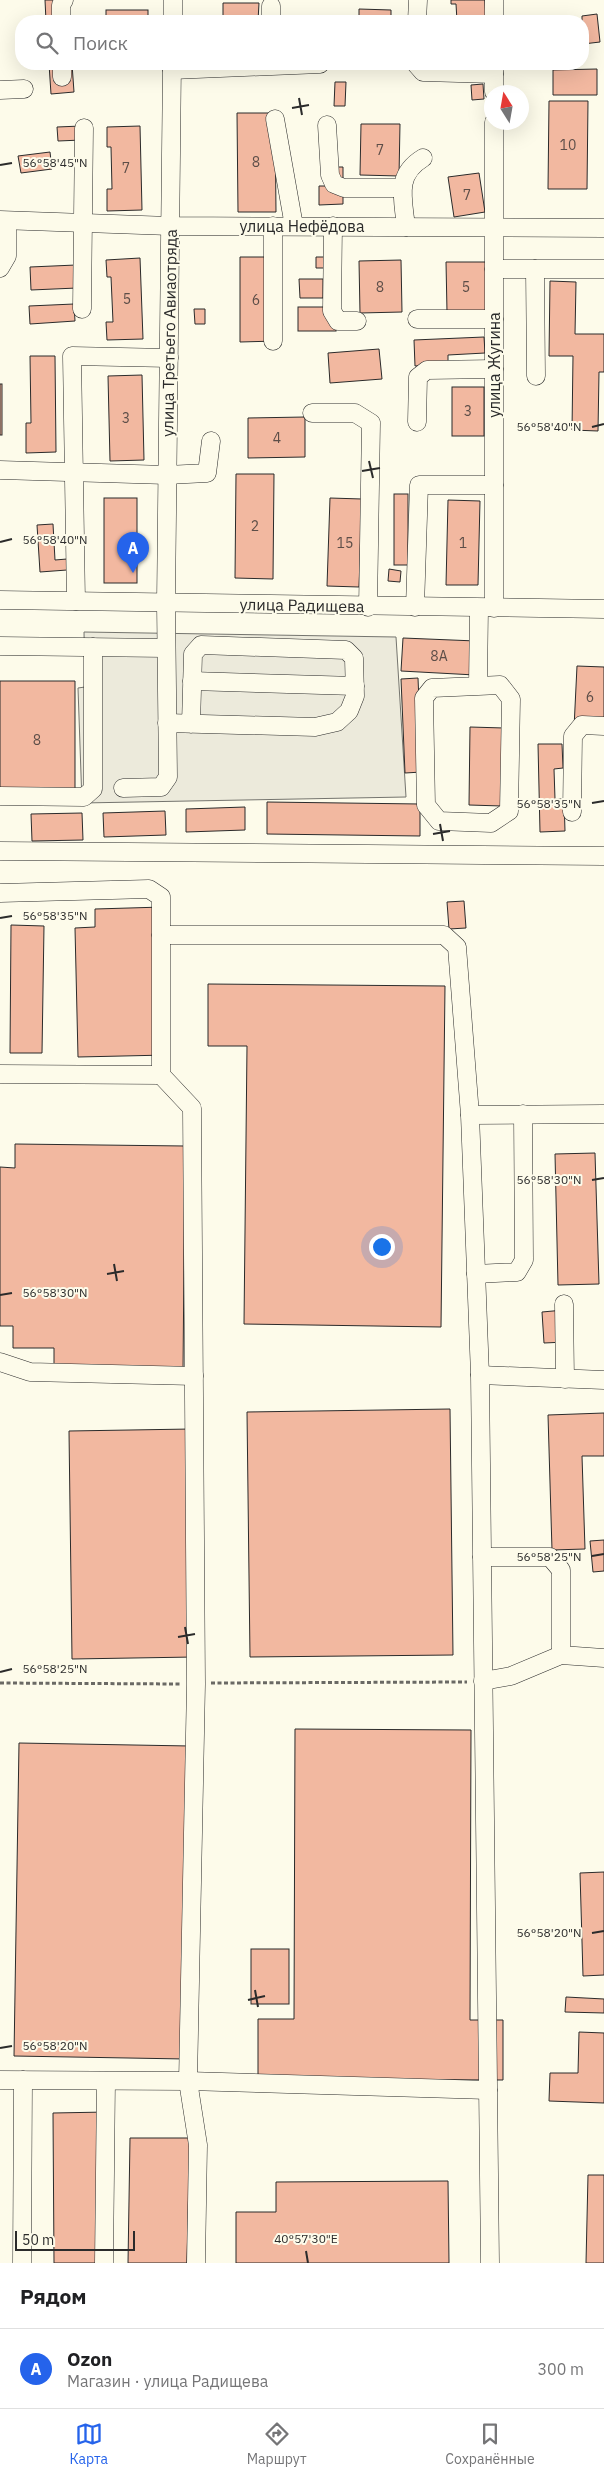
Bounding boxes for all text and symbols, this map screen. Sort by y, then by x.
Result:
search box [15,15,589,70]
icon: search [33,29,61,57]
text: Поиск [73,31,128,55]
north arrow [484,85,529,130]
house number: 10 [560,136,576,154]
house number: 7 [376,141,384,159]
house number: 8 [252,153,260,171]
text: 56°58'45"N [22,155,88,170]
house number: 7 [122,159,130,177]
house number: 7 [463,186,471,204]
street label: улица Нефёдова [240,216,365,236]
street label: улица Третьего Авиаотряда [157,228,181,437]
house number: 8 [376,278,384,296]
house number: 5 [462,278,470,296]
house number: 5 [123,290,131,308]
house number: 6 [252,291,260,309]
street label: улица Жугина [484,312,504,418]
house number: 3 [464,402,472,420]
house number: 3 [122,409,130,427]
text: 56°58'40"N [516,419,582,434]
house number: 4 [273,429,281,447]
house number: 2 [251,517,259,535]
text: 56°58'40"N [22,532,88,547]
pin: A [117,532,149,573]
house number: 15 [337,534,353,552]
house number: 1 [459,534,467,552]
street label: улица Радищева [239,594,365,616]
house number: 8А [430,647,448,665]
house number: 6 [586,688,594,706]
house number: 8 [33,731,41,749]
text: 56°58'35"N [516,796,582,811]
text: 56°58'35"N [22,908,88,923]
text: 56°58'30"N [516,1172,582,1187]
your location [369,1234,395,1260]
text: 56°58'30"N [22,1285,88,1300]
text: 56°58'25"N [516,1549,582,1564]
text: 56°58'25"N [22,1661,88,1676]
text: 56°58'20"N [516,1925,582,1940]
text: 56°58'20"N [22,2038,88,2053]
scale bar [15,2228,135,2251]
text: 50 m [22,2231,54,2249]
text: 40°57'30"E [274,2231,338,2246]
text: Рядом [20,2282,87,2310]
text: Ozon [67,2347,112,2371]
text: A [31,2359,41,2379]
text: 300 m [537,2359,584,2379]
text: Магазин · улица Радищева [67,2371,268,2391]
tab: Карта [69,2420,108,2468]
tab: Маршрут [247,2420,307,2468]
tab: Сохранённые [445,2420,535,2468]

